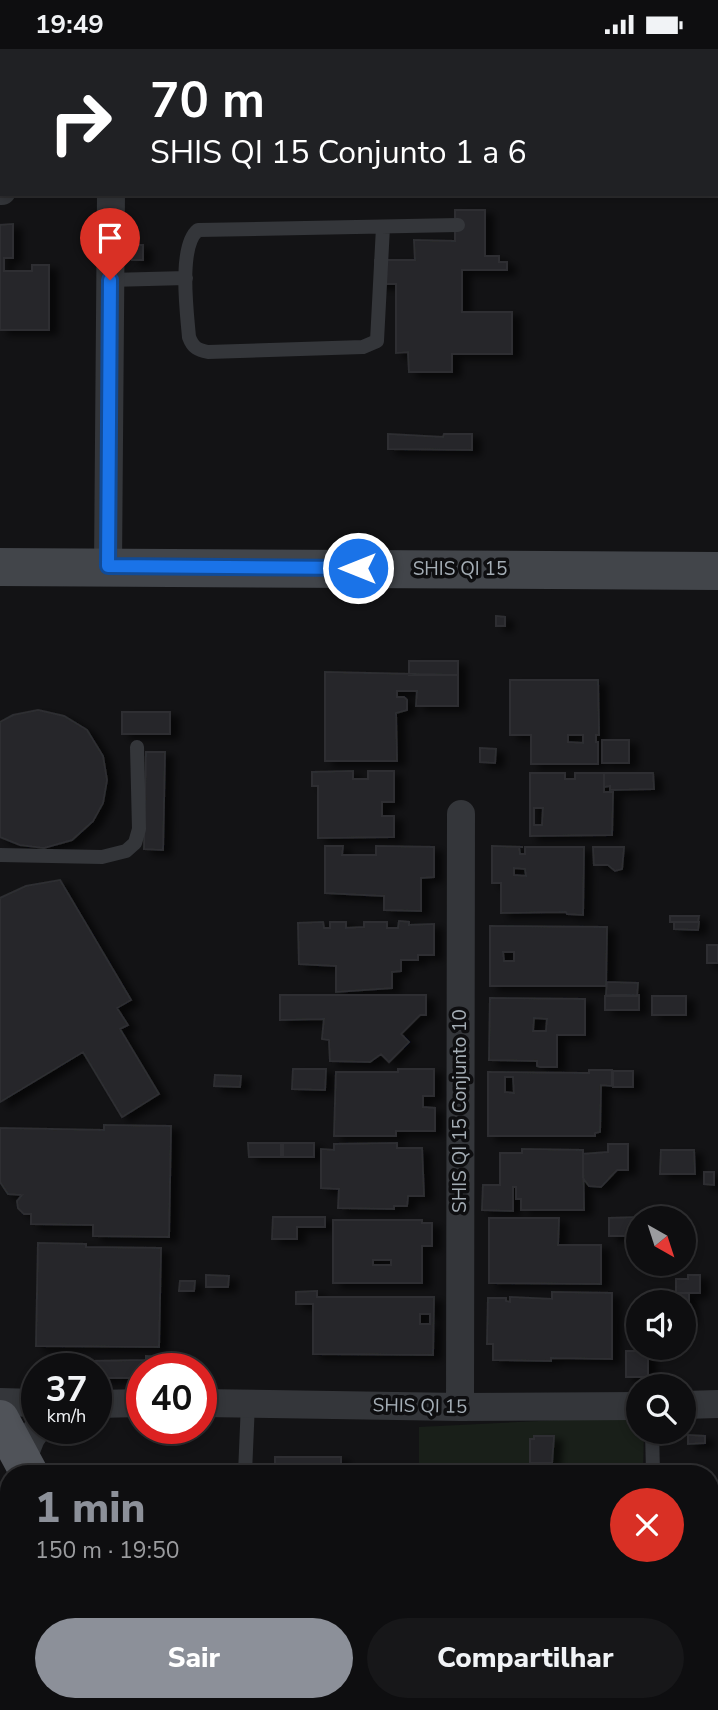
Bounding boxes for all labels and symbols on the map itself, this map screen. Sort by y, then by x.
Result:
pin [80,208,140,280]
position arrow [321,531,395,605]
street label: SHIS QI 15 [413,556,507,582]
street label: SHIS QI 15 Conjunto 10 [447,1009,473,1213]
north arrow [626,1206,696,1276]
speed limit sign: 40 [126,1353,217,1444]
street label: SHIS QI 15 [372,1392,468,1420]

